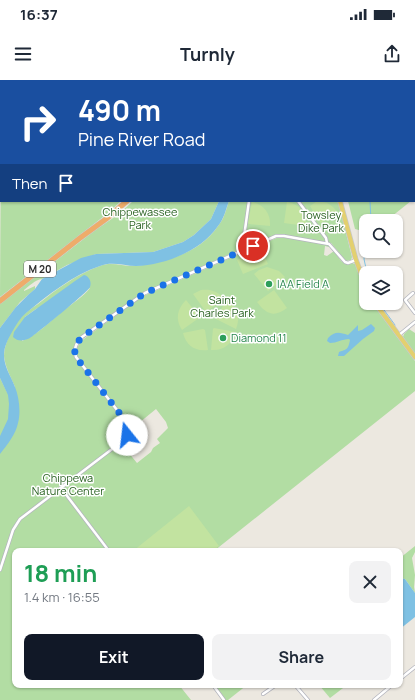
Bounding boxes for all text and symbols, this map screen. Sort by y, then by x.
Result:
text: 16:37 [20,4,58,25]
text: Turnly [180,42,235,66]
icon: menu [12,43,34,65]
icon: share [381,43,403,65]
text: 490 m [78,91,161,129]
icon: right [12,96,64,148]
text: Pine River Road [78,127,205,151]
icon: arrive [55,172,77,194]
text: Then [12,173,47,194]
park label: Chippewassee Park [103,204,178,232]
park label: Towsley Dike Park [298,207,344,235]
map controls [359,214,403,310]
button: search [359,214,403,258]
pin [236,229,270,263]
icon: arrive [242,235,264,257]
road number: M 20 [24,261,56,277]
button: layers [359,266,403,310]
place label: IAA Field A [277,276,329,291]
marker: IAA Field A [264,279,274,289]
park label: Saint Charles Park [190,292,254,320]
place label: Diamond 11 [231,330,287,345]
marker: Diamond 11 [218,333,228,343]
position arrow [106,414,148,456]
park label: Chippewa Nature Center [32,470,104,498]
text: 18 min [24,556,97,589]
button: close [349,561,391,603]
text: 1.4 km · 16:55 [24,588,100,606]
button: Exit [24,634,204,680]
button: Share [212,634,391,680]

